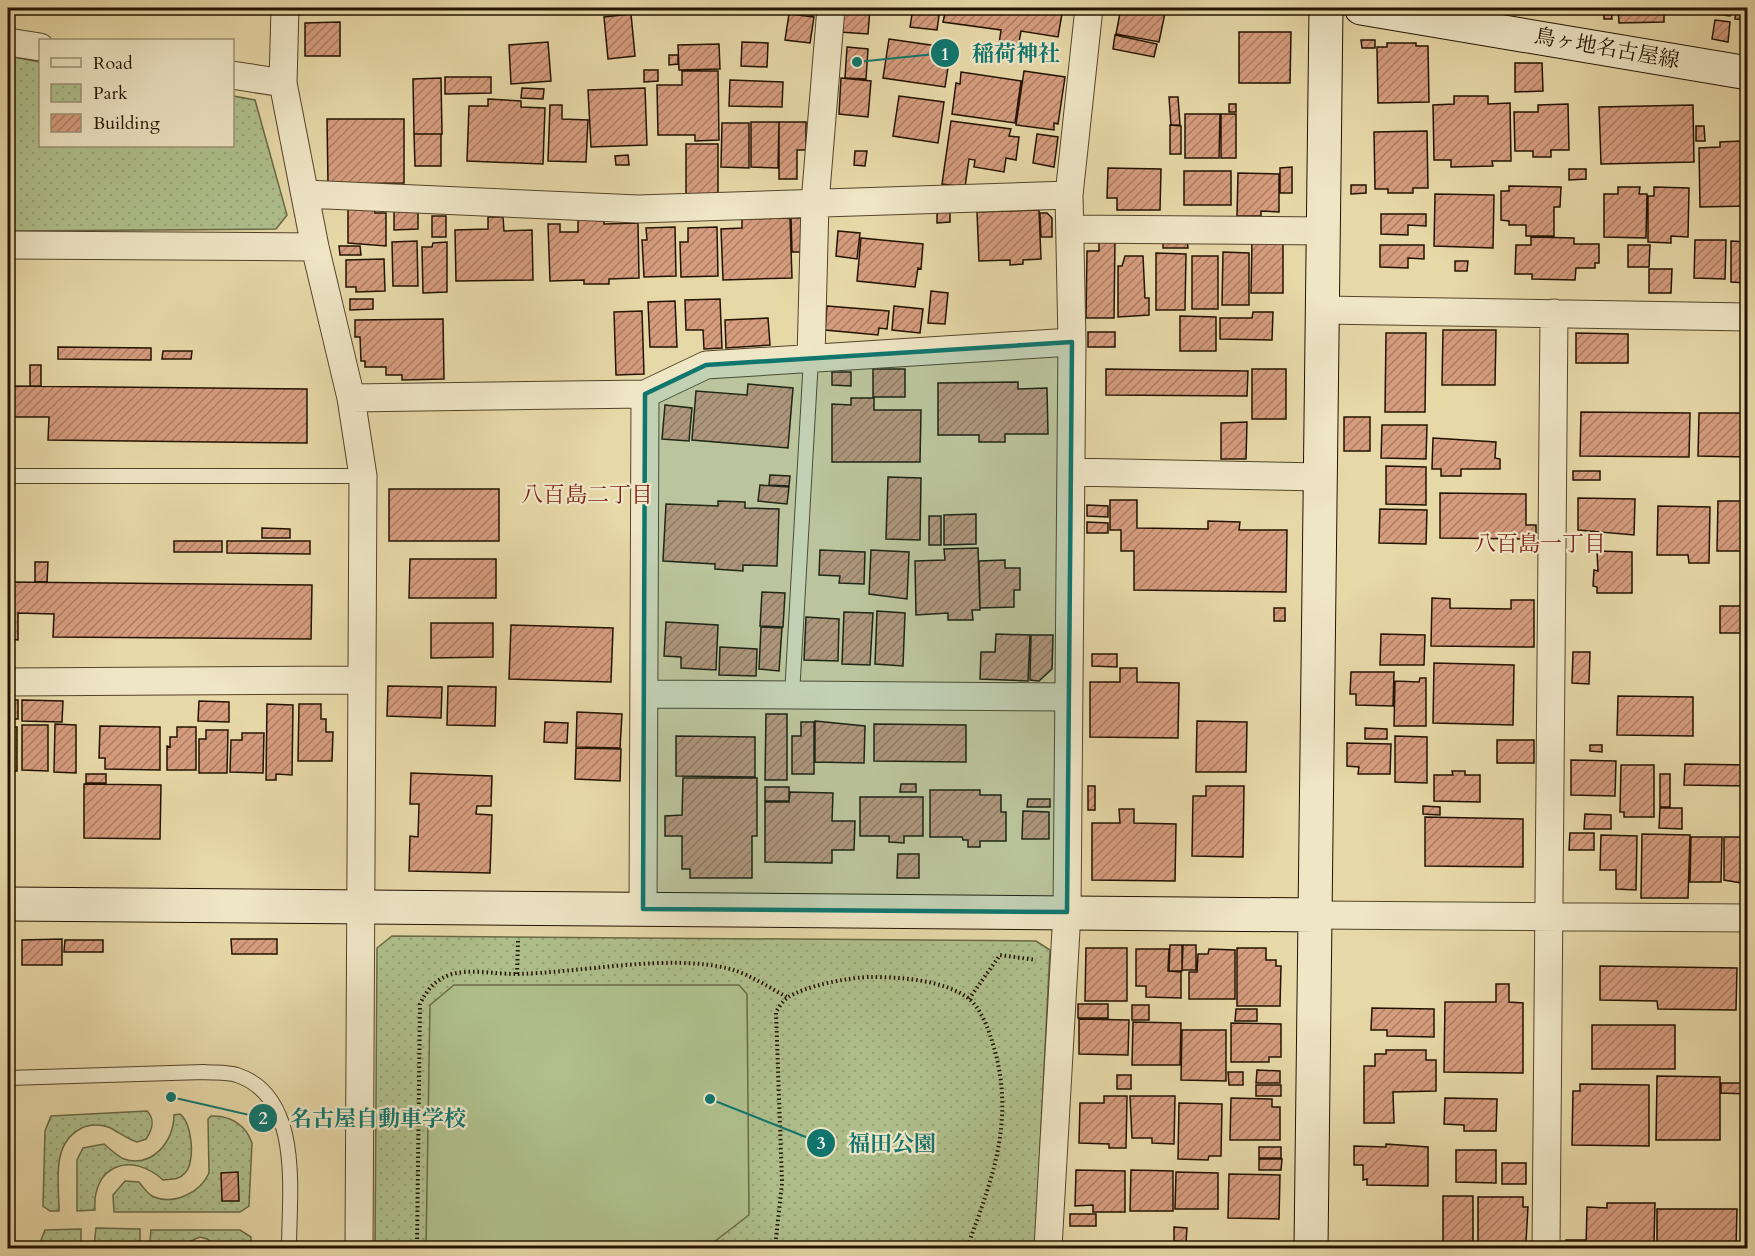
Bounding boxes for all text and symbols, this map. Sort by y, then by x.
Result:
street label: 鳥ヶ地名古屋線 [1532,21,1682,76]
callout: 稲荷神社 [930,33,1072,73]
legend [39,39,234,147]
text: 稲荷神社 [972,39,1060,69]
text: 1 [940,42,950,67]
text: Road [93,51,133,76]
text: Park [93,81,128,106]
text: Building [93,111,161,136]
district label: 八百島二丁目 [521,480,653,510]
district label: 八百島一丁目 [1474,529,1606,559]
callout: 名古屋自動車学校 [248,1098,478,1138]
text: 名古屋自動車学校 [290,1104,466,1134]
text: 2 [258,1106,268,1131]
callout: 福田公園 [806,1123,948,1163]
text: 福田公園 [848,1129,936,1159]
text: 3 [816,1131,826,1156]

